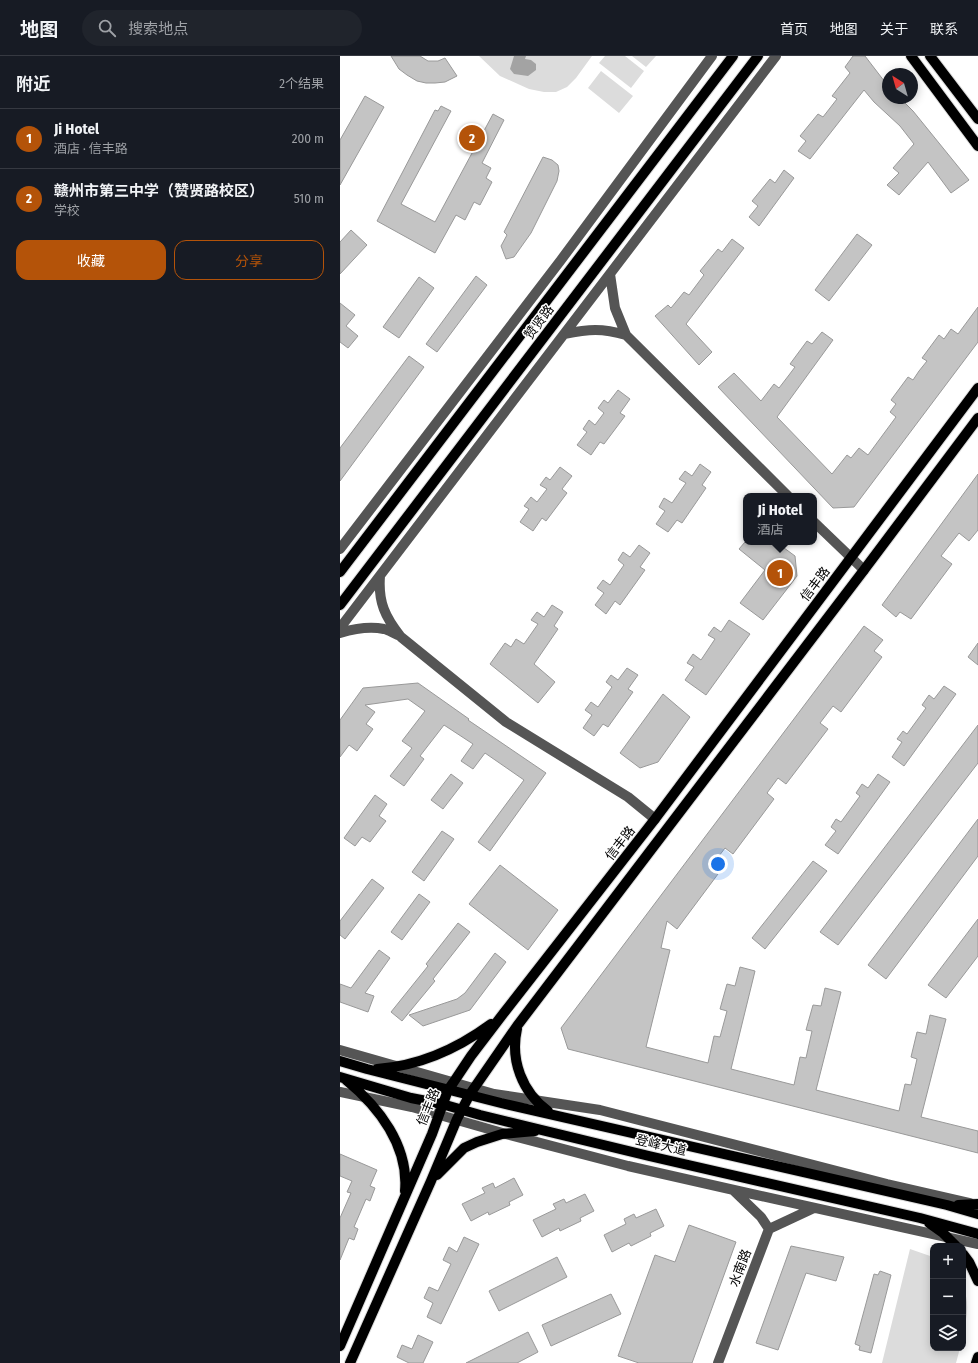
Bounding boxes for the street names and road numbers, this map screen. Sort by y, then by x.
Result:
street label: 赞贤路 [521,302,557,342]
street label: 信丰路 [797,564,833,604]
street label: 信丰路 [602,823,638,863]
street label: 信丰路 [414,1086,442,1128]
street label: 登峰大道 [634,1132,688,1158]
street label: 水南路 [726,1247,754,1289]

